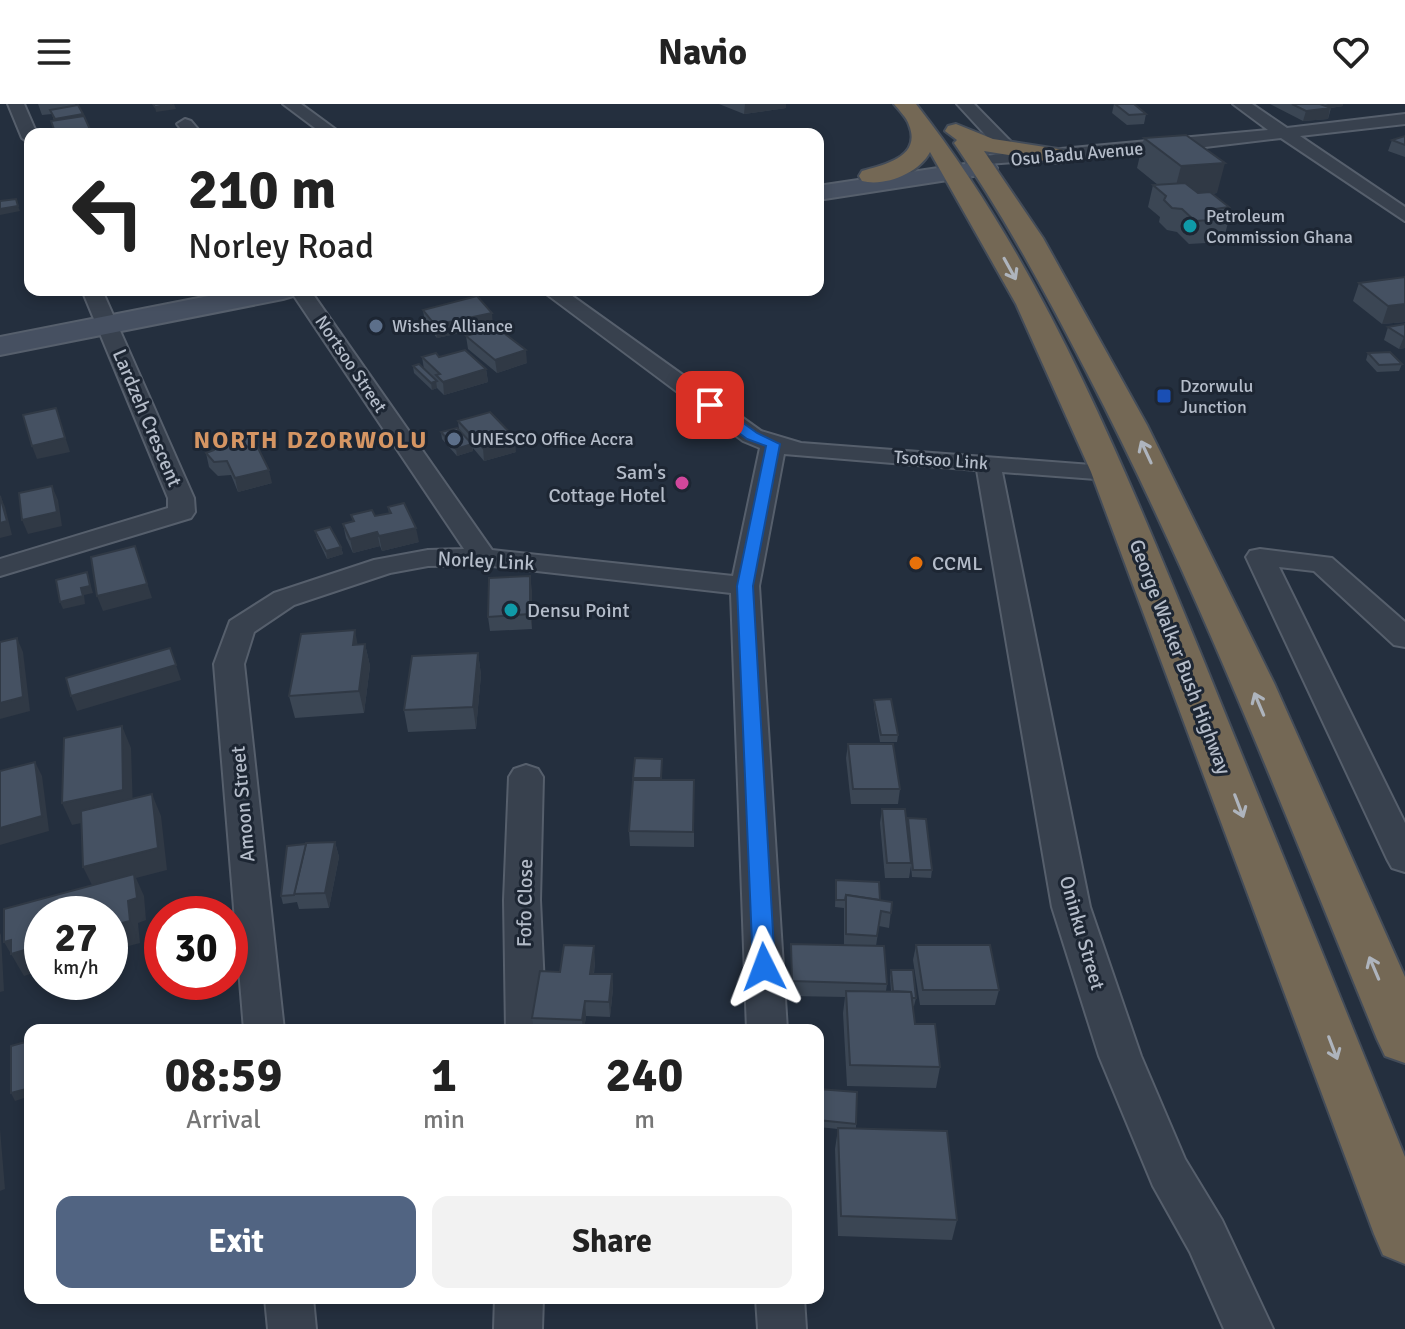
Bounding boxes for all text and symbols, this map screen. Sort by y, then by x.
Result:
icon: menu [32,30,76,74]
text: Navio [658,30,747,75]
icon: heart [1329,30,1373,74]
street label: Osu Badu Avenue [1010,137,1144,171]
text: 210 m [188,155,336,224]
icon: left [56,160,160,264]
place label: Petroleum Commission Ghana [1206,205,1353,248]
marker: Petroleum Commission Ghana [1181,217,1199,235]
text: Norley Road [188,224,374,269]
one-way arrow [1002,257,1018,280]
street label: Nortsoo Street [310,311,392,417]
place label: Wishes Alliance [392,315,513,337]
marker: Wishes Alliance [367,317,385,335]
street label: Lardzeh Crescent [107,345,187,491]
pin [676,371,744,439]
place label: Dzorwulu Junction [1180,375,1253,418]
icon: arrive [688,383,732,427]
marker: Dzorwulu Junction [1155,387,1173,405]
district label: NORTH DZORWOLU [194,425,428,455]
place label: UNESCO Office Accra [470,428,634,450]
marker: UNESCO Office Accra [445,430,463,448]
one-way arrow [1138,441,1153,465]
street label: Tsotsoo Link [893,446,989,474]
place label: Sam's Cottage Hotel [548,460,666,508]
marker: Sam's Cottage Hotel [673,474,691,492]
street label: George Walker Bush Highway [1124,536,1237,779]
street label: Norley Link [437,546,535,576]
place label: CCML [932,551,982,576]
marker: CCML [907,554,925,572]
place label: Densu Point [527,598,630,623]
marker: Densu Point [502,601,520,619]
one-way arrow [1251,692,1266,716]
street label: Amoon Street [225,745,261,863]
one-way arrow [1233,793,1247,818]
street label: Fofo Close [512,859,538,947]
street label: Oninku Street [1054,873,1110,993]
speed limit sign: 30 [144,896,248,1000]
text: 27 [54,913,98,963]
position arrow [722,925,806,1009]
text: km/h [53,955,99,980]
one-way arrow [1366,956,1381,980]
one-way arrow [1327,1035,1341,1060]
text: 08:59 [165,1046,282,1105]
text: 1 [431,1046,457,1105]
text: 240 [606,1046,683,1105]
text: Arrival [186,1104,261,1136]
text: min [423,1104,465,1136]
text: m [634,1104,655,1136]
button: Exit [56,1196,416,1288]
button: Share [432,1196,792,1288]

